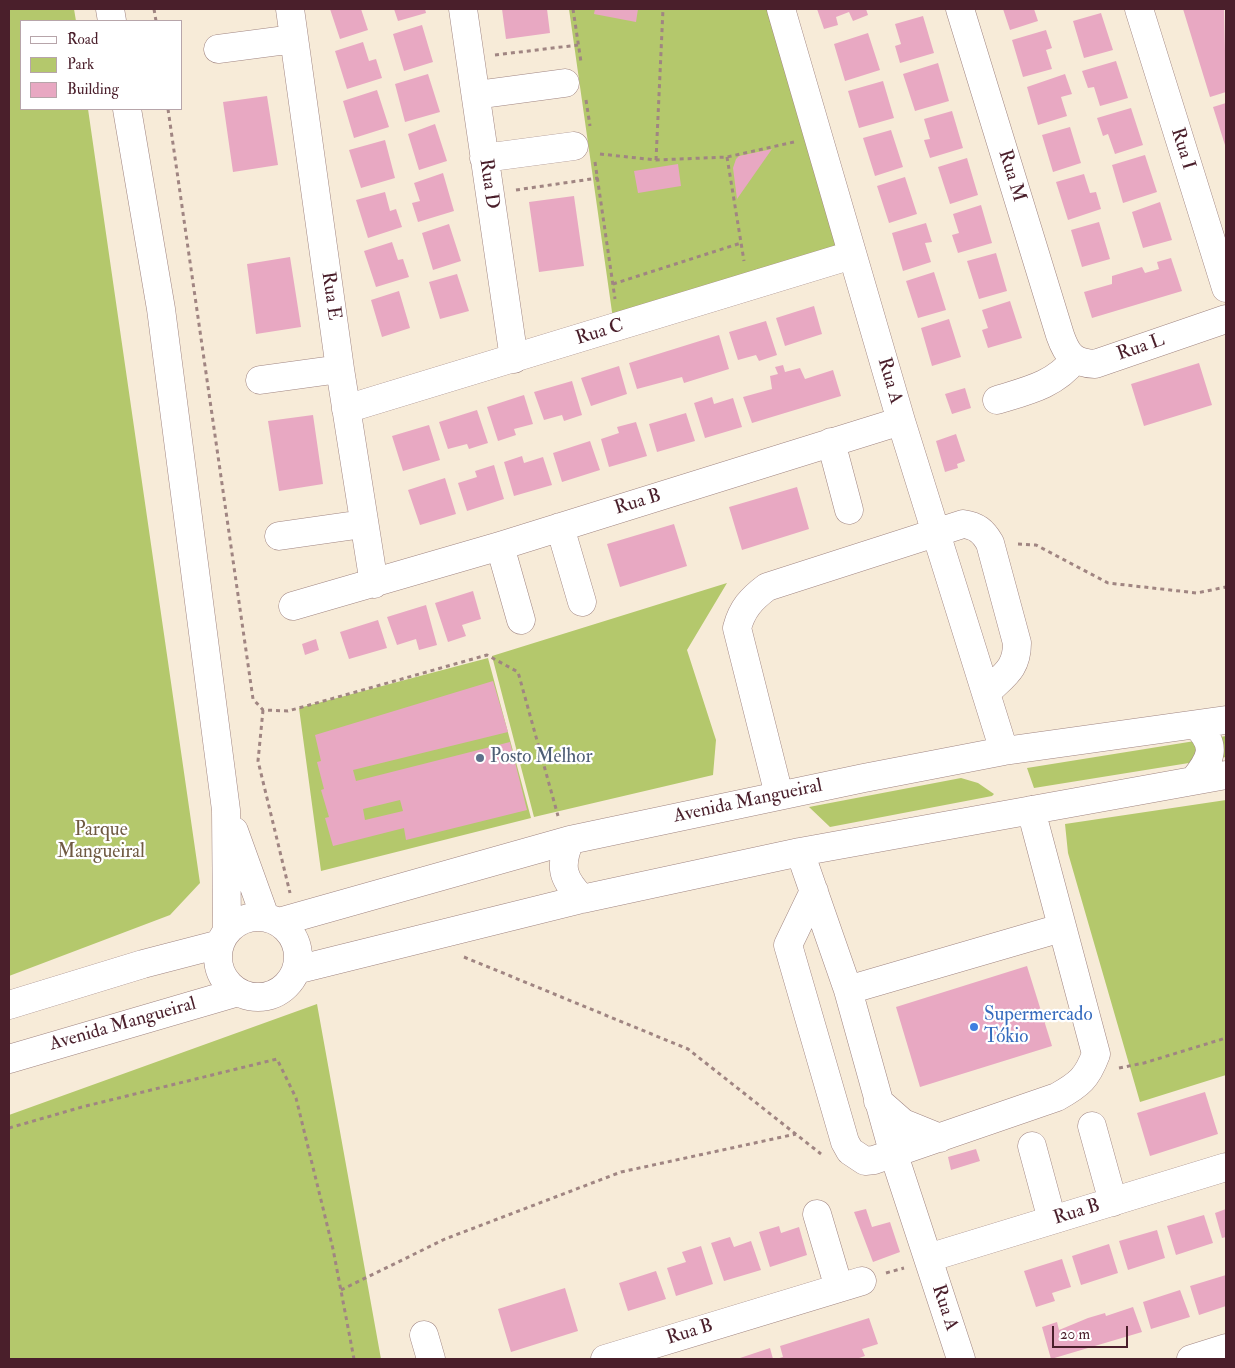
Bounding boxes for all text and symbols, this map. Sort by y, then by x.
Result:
legend [20,20,182,110]
text: Road [67,30,98,49]
text: Park [67,55,94,74]
text: Building [67,80,119,99]
street label: Rua I [1165,125,1199,173]
street label: Rua M [992,147,1030,205]
street label: Rua D [473,157,503,211]
street label: Rua E [315,270,345,322]
street label: Rua C [573,315,627,351]
street label: Rua L [1114,329,1168,367]
street label: Rua A [872,355,906,407]
street label: Rua B [612,485,664,521]
place label: Posto Melhor [490,747,593,769]
marker: Posto Melhor [474,752,486,764]
street label: Avenida Mangueiral [672,775,824,829]
park label: Parque Mangueiral [57,820,145,864]
street label: Avenida Mangueiral [47,993,199,1057]
place label: Supermercado Tókio [984,1005,1093,1049]
marker: Supermercado Tókio [968,1021,980,1033]
street label: Rua B [1051,1195,1103,1231]
street label: Rua A [926,1282,962,1334]
street label: Rua B [664,1315,716,1351]
scale bar [1055,1316,1131,1348]
text: 20 m [1060,1325,1090,1344]

